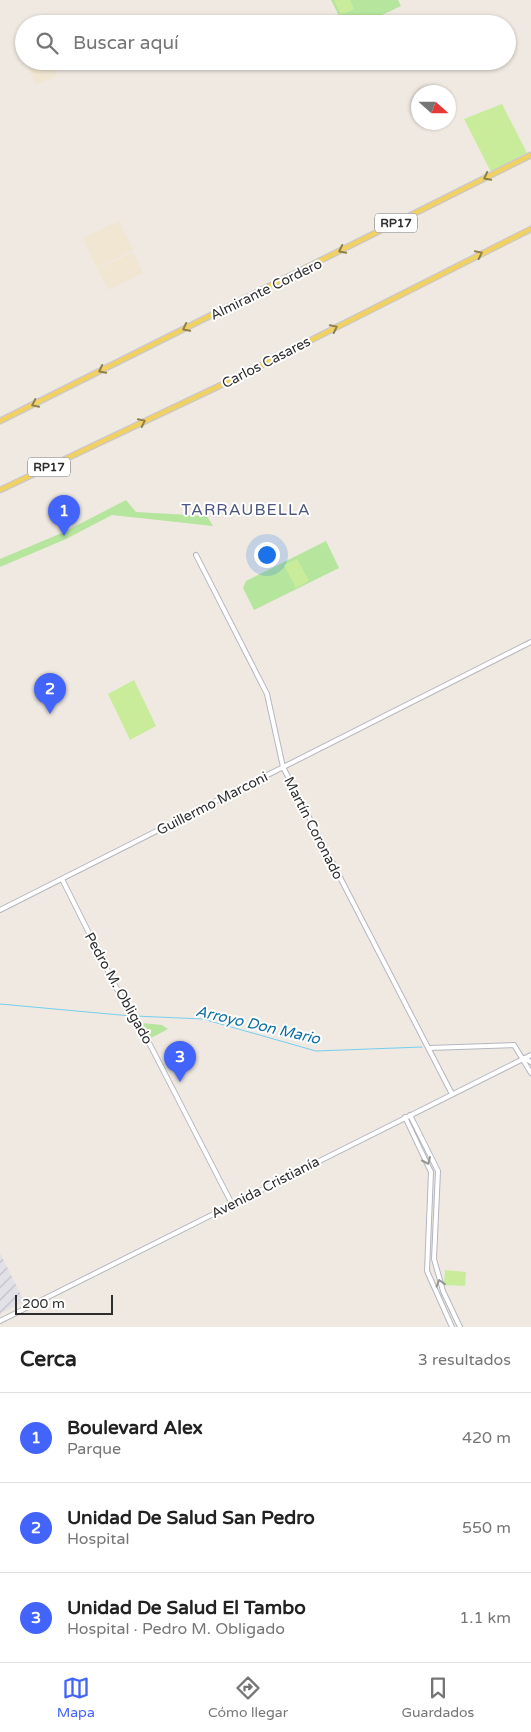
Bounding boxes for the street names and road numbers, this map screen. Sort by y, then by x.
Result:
road number: RP17 [375,214,417,232]
street label: Almirante Cordero [208,255,325,324]
street label: Carlos Casares [219,333,314,392]
road number: RP17 [28,458,70,477]
street label: Guillermo Marconi [154,768,271,839]
street label: Martín Coronado [280,774,347,883]
street label: Pedro M. Obligado [81,929,156,1047]
street label: Avenida Cristianía [208,1153,322,1222]

